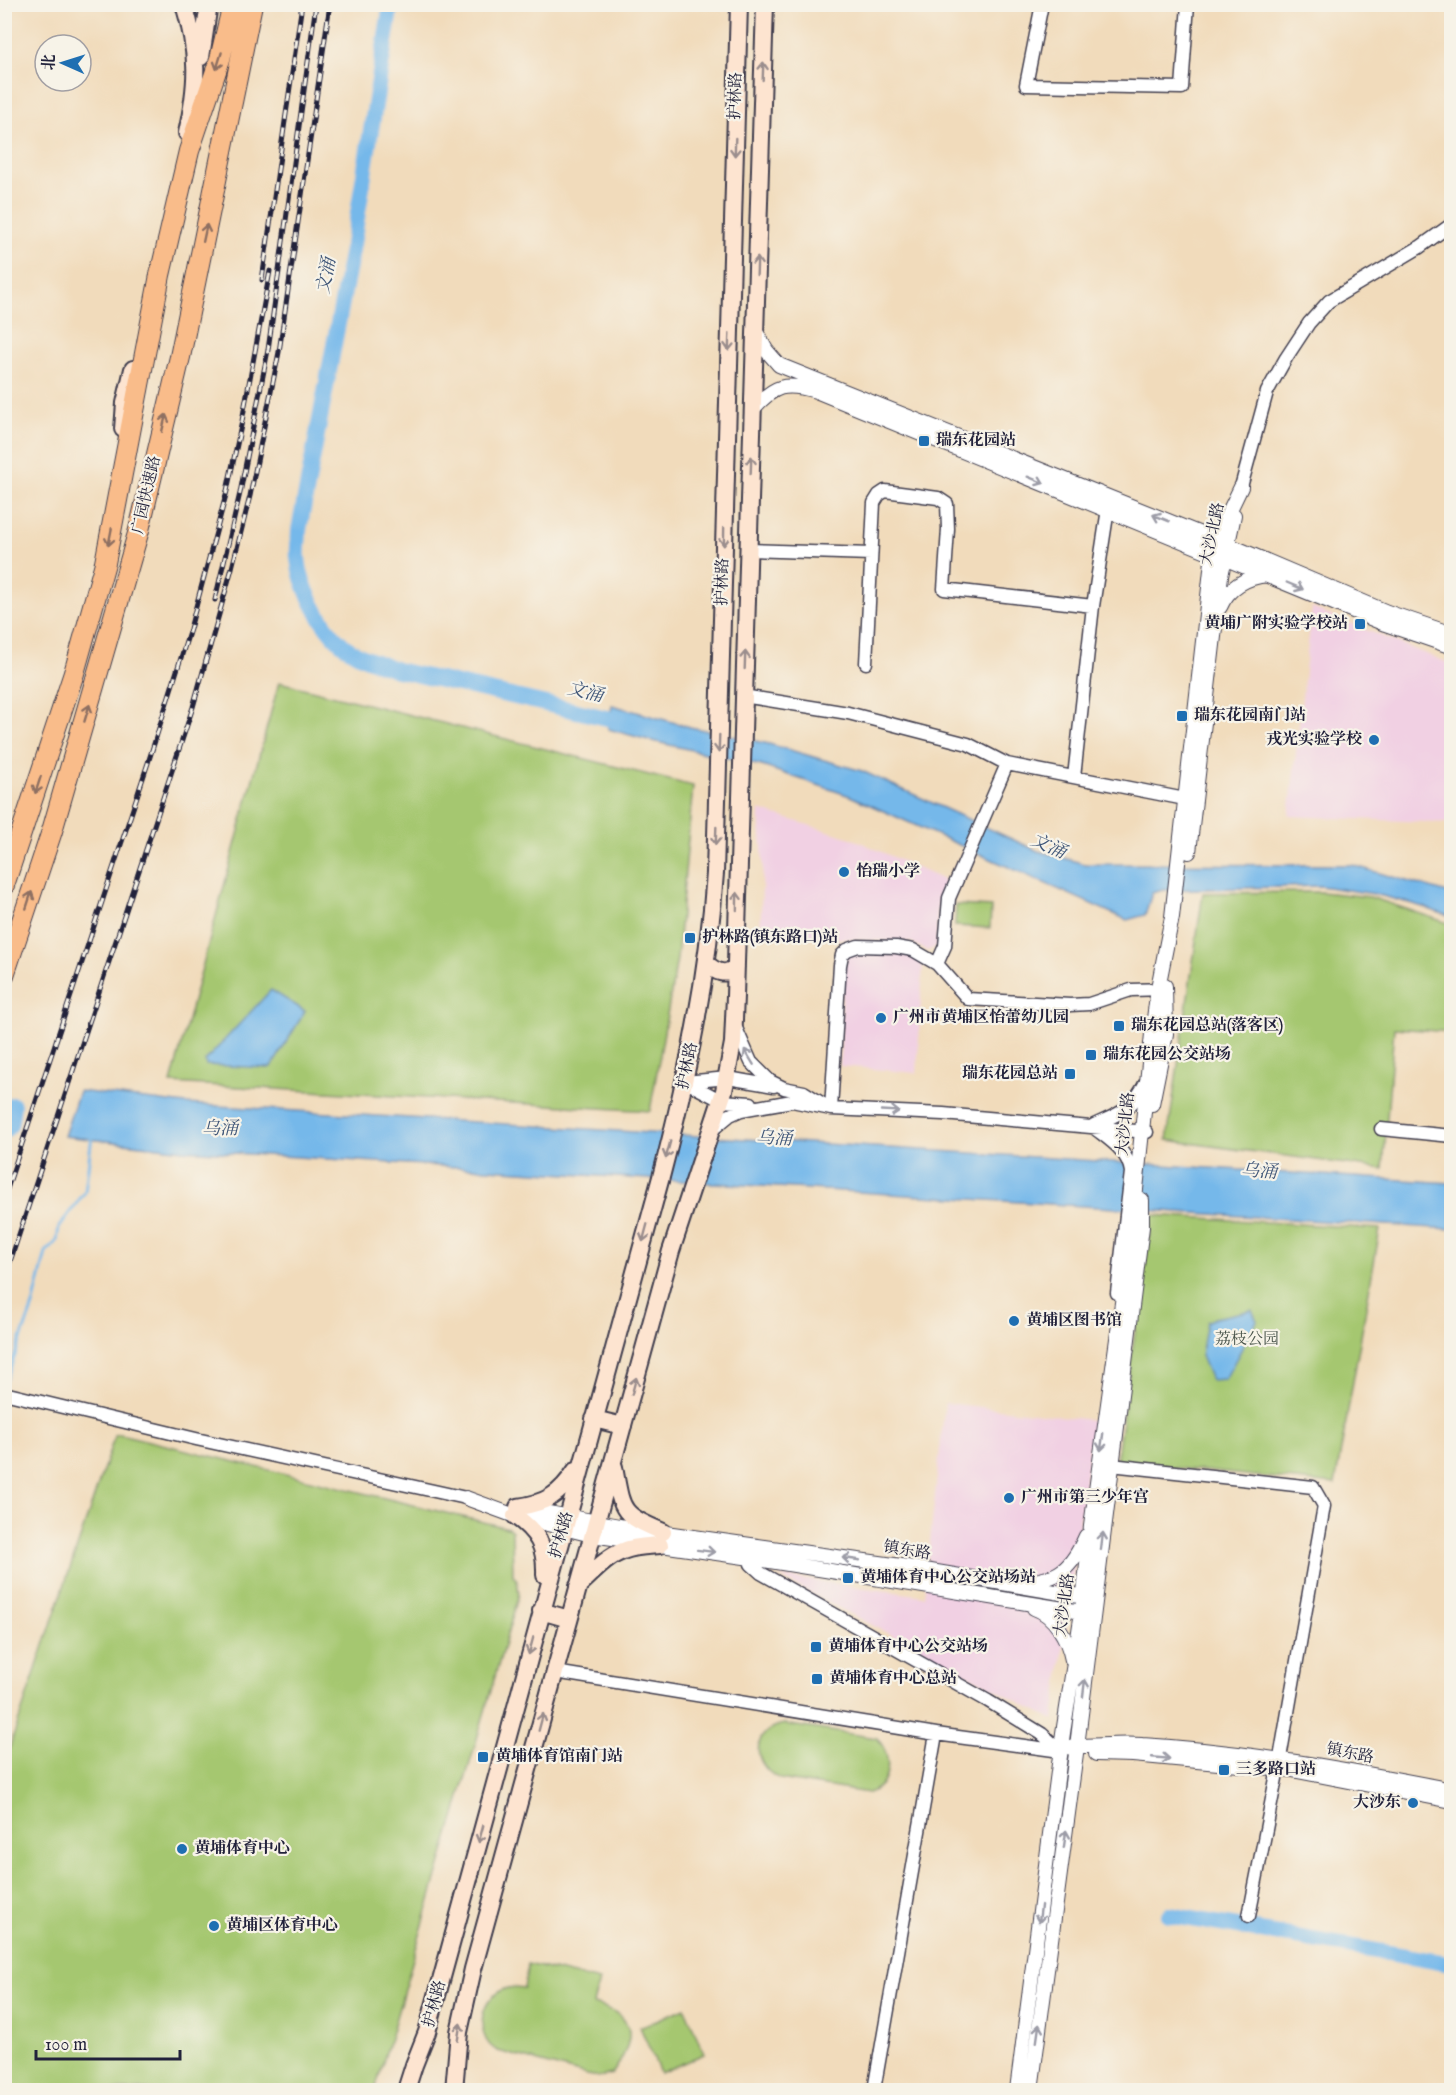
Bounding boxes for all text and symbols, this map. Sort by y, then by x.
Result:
north arrow [33,33,93,93]
one-way arrow [213,51,224,70]
text: 北 [40,54,60,71]
one-way arrow [757,62,769,82]
street label: 护林路 [725,72,747,120]
one-way arrow [729,136,740,156]
one-way arrow [200,224,211,243]
water label: 文涌 [312,254,342,296]
one-way arrow [751,257,762,277]
one-way arrow [723,331,735,351]
one-way arrow [159,414,170,434]
place label: 瑞东花园站 [936,431,1016,451]
marker: 瑞东花园站 [917,434,931,448]
street label: 广园快速路 [128,454,166,536]
one-way arrow [745,455,757,475]
one-way arrow [1027,475,1045,486]
street label: 大沙北路 [1197,501,1229,567]
one-way arrow [1153,512,1171,523]
one-way arrow [718,526,730,546]
one-way arrow [104,527,115,547]
street label: 护林路 [713,558,733,606]
one-way arrow [1285,581,1303,592]
place label: 黄埔广附实验学校站 [1204,613,1348,634]
marker: 黄埔广附实验学校站 [1353,617,1367,631]
one-way arrow [739,650,750,670]
water label: 文涌 [565,678,607,709]
one-way arrow [82,704,93,723]
place label: 瑞东花园南门站 [1194,706,1306,726]
marker: 瑞东花园南门站 [1175,709,1189,723]
place label: 戎光实验学校 [1266,729,1362,750]
one-way arrow [713,733,725,753]
marker: 戎光实验学校 [1367,733,1381,747]
one-way arrow [32,775,43,794]
one-way arrow [710,825,722,845]
water label: 文涌 [1027,829,1071,866]
place label: 怡瑞小学 [856,862,920,882]
marker: 怡瑞小学 [837,865,851,879]
one-way arrow [25,891,36,910]
one-way arrow [731,891,743,911]
place label: 护林路(镇东路口)站 [702,928,838,948]
marker: 护林路(镇东路口)站 [683,931,697,945]
place label: 广州市黄埔区怡蕾幼儿园 [893,1007,1069,1028]
marker: 广州市黄埔区怡蕾幼儿园 [874,1011,888,1025]
place label: 瑞东花园总站(落客区) [1131,1015,1283,1036]
marker: 瑞东花园总站(落客区) [1112,1019,1126,1033]
street label: 护林路 [673,1040,703,1092]
place label: 瑞东花园公交站场 [1103,1044,1231,1065]
marker: 瑞东花园公交站场 [1084,1048,1098,1062]
one-way arrow [743,1049,755,1066]
place label: 瑞东花园总站 [962,1064,1058,1084]
marker: 瑞东花园总站 [1063,1067,1077,1081]
street label: 大沙北路 [1113,1091,1139,1157]
one-way arrow [879,1106,899,1117]
water label: 乌涌 [202,1118,240,1141]
water label: 乌涌 [755,1127,795,1152]
one-way arrow [662,1140,673,1159]
water label: 乌涌 [1240,1159,1280,1185]
one-way arrow [639,1223,651,1242]
place label: 黄埔区图书馆 [1026,1311,1122,1331]
marker: 黄埔区图书馆 [1007,1314,1021,1328]
park label: 荔枝公园 [1215,1330,1279,1350]
one-way arrow [629,1377,641,1396]
one-way arrow [1097,1432,1108,1451]
place label: 广州市第三少年宫 [1021,1487,1149,1508]
marker: 广州市第三少年宫 [1002,1491,1016,1505]
street label: 护林路 [546,1509,578,1561]
one-way arrow [1097,1531,1108,1551]
street label: 镇东路 [882,1537,932,1565]
one-way arrow [695,1546,715,1557]
one-way arrow [841,1553,861,1564]
place label: 黄埔体育中心公交站场站 [860,1567,1036,1588]
marker: 黄埔体育中心公交站场站 [841,1571,855,1585]
street label: 大沙北路 [1051,1572,1079,1638]
one-way arrow [525,1636,537,1655]
place label: 黄埔体育中心公交站场 [828,1636,988,1657]
marker: 黄埔体育中心公交站场 [809,1640,823,1654]
place label: 黄埔体育中心总站 [829,1668,957,1689]
marker: 黄埔体育中心总站 [810,1672,824,1686]
one-way arrow [1079,1679,1090,1699]
one-way arrow [536,1713,548,1732]
street label: 镇东路 [1325,1740,1375,1768]
place label: 黄埔体育馆南门站 [495,1746,623,1767]
marker: 黄埔体育馆南门站 [476,1750,490,1764]
one-way arrow [1150,1753,1170,1764]
place label: 三多路口站 [1236,1760,1316,1780]
marker: 三多路口站 [1217,1763,1231,1777]
place label: 大沙东 [1353,1793,1401,1813]
marker: 大沙东 [1406,1796,1420,1810]
one-way arrow [474,1824,486,1843]
one-way arrow [1059,1830,1070,1850]
place label: 黄埔体育中心 [194,1838,290,1859]
marker: 黄埔体育中心 [175,1842,189,1856]
one-way arrow [1034,1903,1045,1923]
place label: 黄埔区体育中心 [226,1915,338,1936]
marker: 黄埔区体育中心 [207,1919,221,1933]
street label: 护林路 [419,1978,451,2030]
scale bar [36,2023,180,2061]
one-way arrow [454,2023,465,2043]
one-way arrow [1033,2023,1044,2043]
text: 100 m [45,2034,87,2057]

